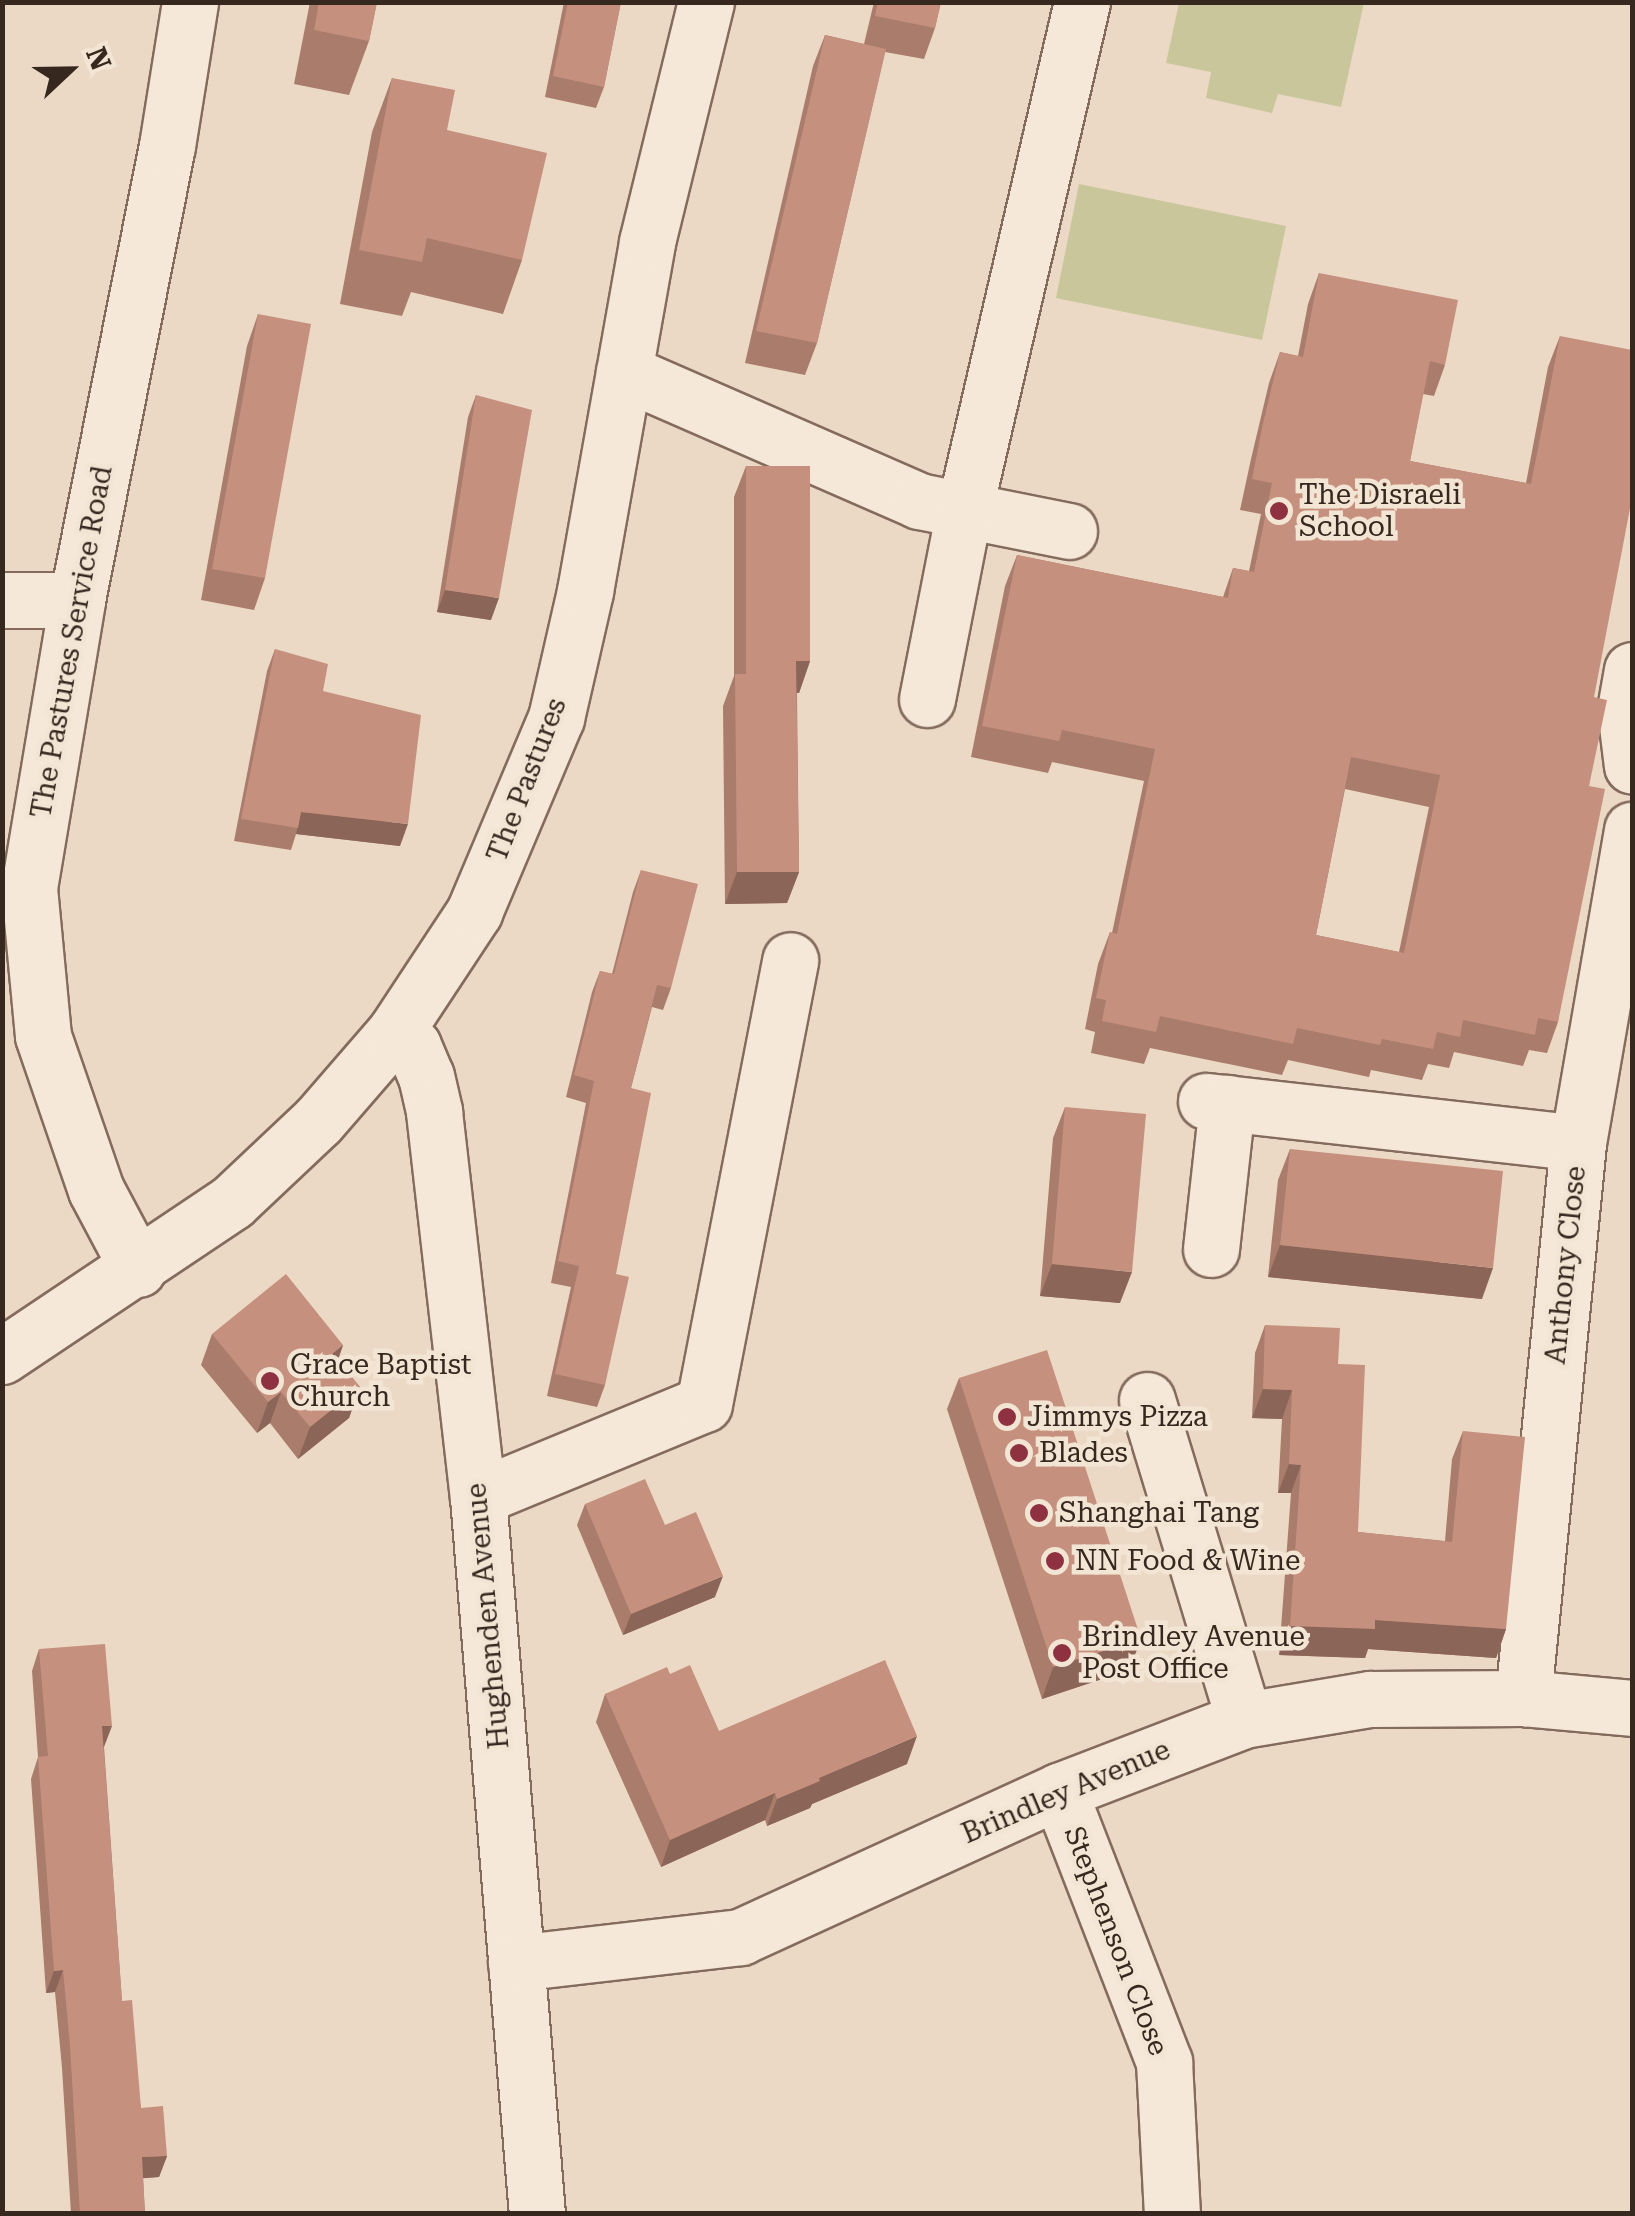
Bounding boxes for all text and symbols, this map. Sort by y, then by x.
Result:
north arrow [20,20,120,120]
text: N [79,42,118,75]
street label: The Pastures Service Road [24,463,120,821]
place label: The Disraeli School [1299,478,1461,544]
marker: The Disraeli School [1268,500,1290,522]
street label: The Pastures [480,693,574,867]
street label: Anthony Close [1539,1164,1593,1366]
place label: Grace Baptist Church [290,1348,471,1414]
marker: Grace Baptist Church [259,1370,281,1392]
place label: Jimmys Pizza [1027,1400,1208,1434]
marker: Jimmys Pizza [996,1406,1018,1428]
place label: Blades [1039,1436,1128,1470]
marker: Blades [1008,1442,1030,1464]
street label: Hughenden Avenue [460,1482,516,1750]
place label: Shanghai Tang [1059,1496,1259,1530]
marker: Shanghai Tang [1028,1502,1050,1524]
place label: NN Food & Wine [1075,1544,1300,1578]
marker: NN Food & Wine [1044,1550,1066,1572]
place label: Brindley Avenue Post Office [1082,1620,1305,1686]
marker: Brindley Avenue Post Office [1051,1642,1073,1664]
street label: Brindley Avenue [957,1733,1175,1851]
street label: Stephenson Close [1057,1822,1175,2060]

